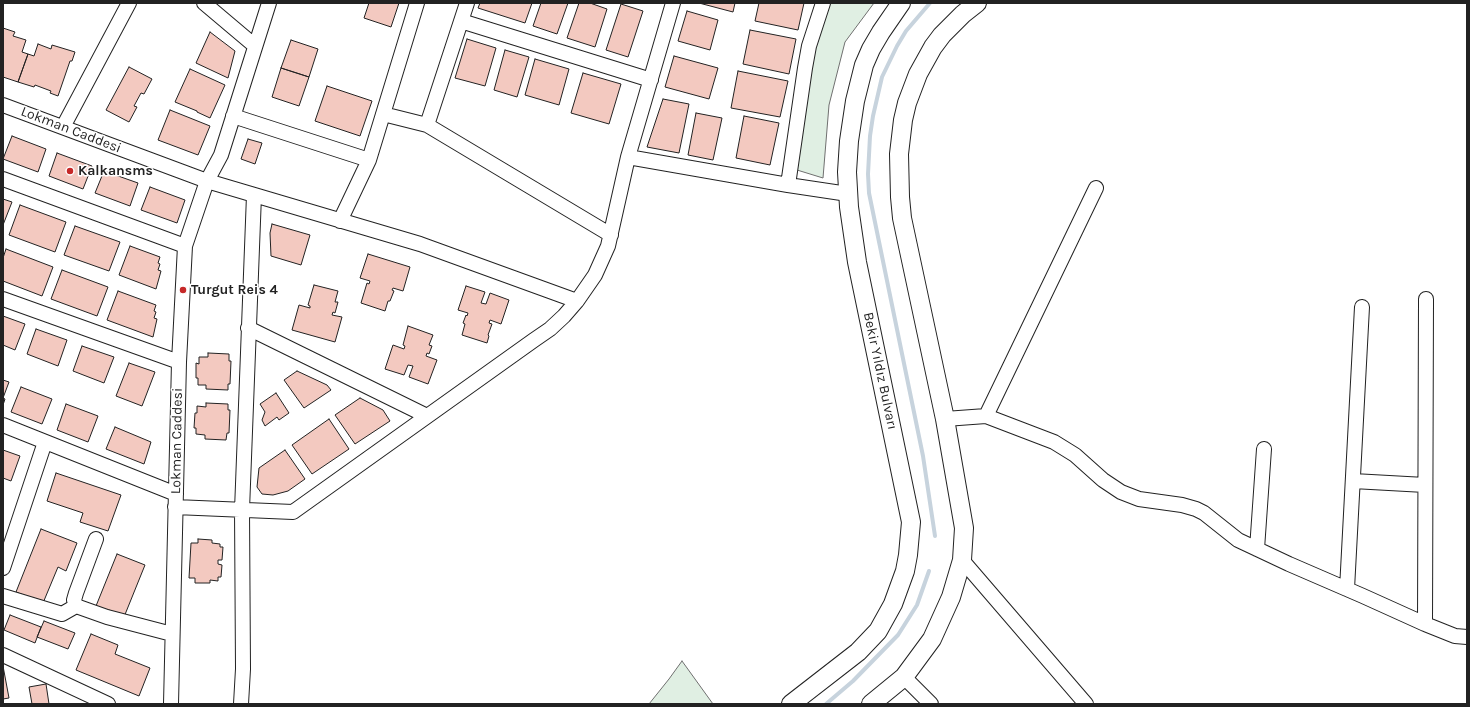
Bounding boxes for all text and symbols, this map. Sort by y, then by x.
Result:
street label: Lokman Caddesi [18,103,124,157]
place label: Kalkansms [78,163,153,179]
marker: Kalkansms [65,166,75,176]
place label: Turgut Reis 4 [191,282,278,298]
marker: Turgut Reis 4 [178,285,188,295]
street label: Bekir Yıldız Bulvarı [859,311,901,431]
street label: Lokman Caddesi [168,388,186,494]

